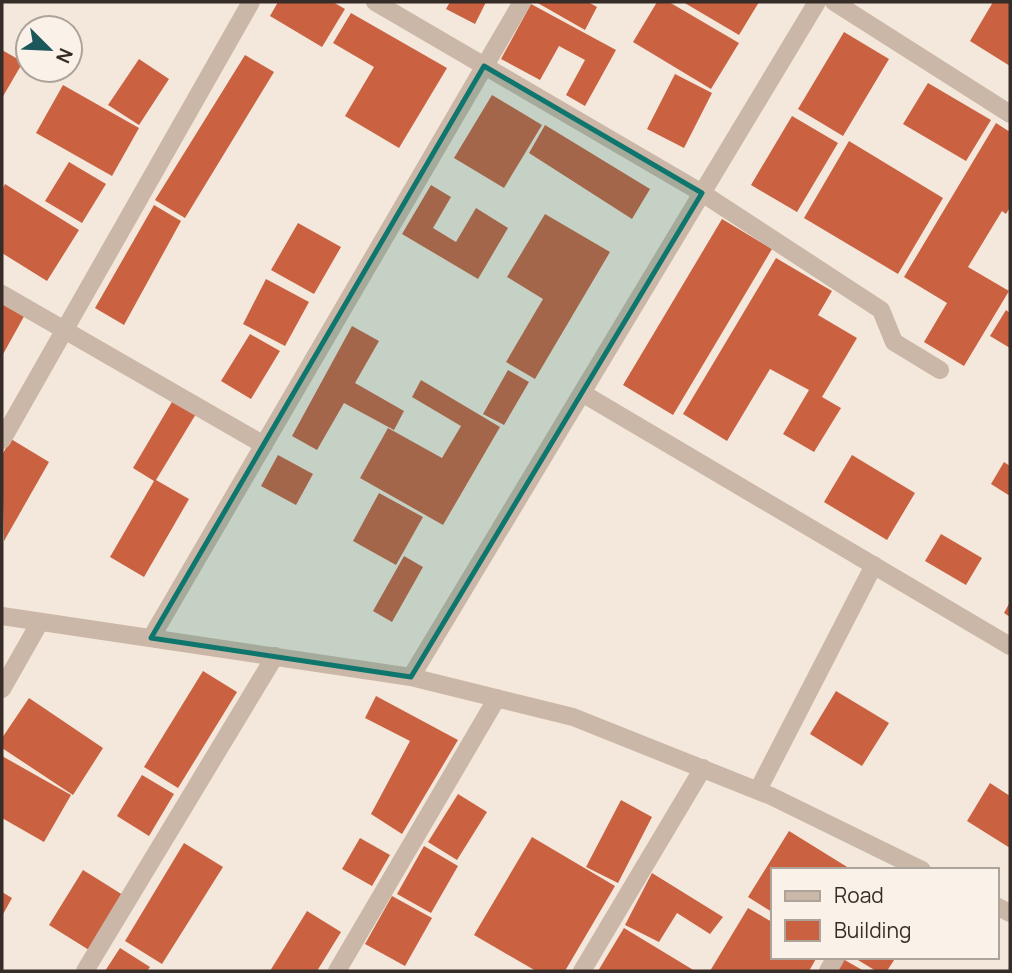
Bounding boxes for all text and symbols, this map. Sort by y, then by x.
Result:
north arrow [14,14,84,84]
text: N [50,44,79,67]
legend [771,868,998,959]
text: Road [834,881,884,909]
text: Building [834,916,911,944]

